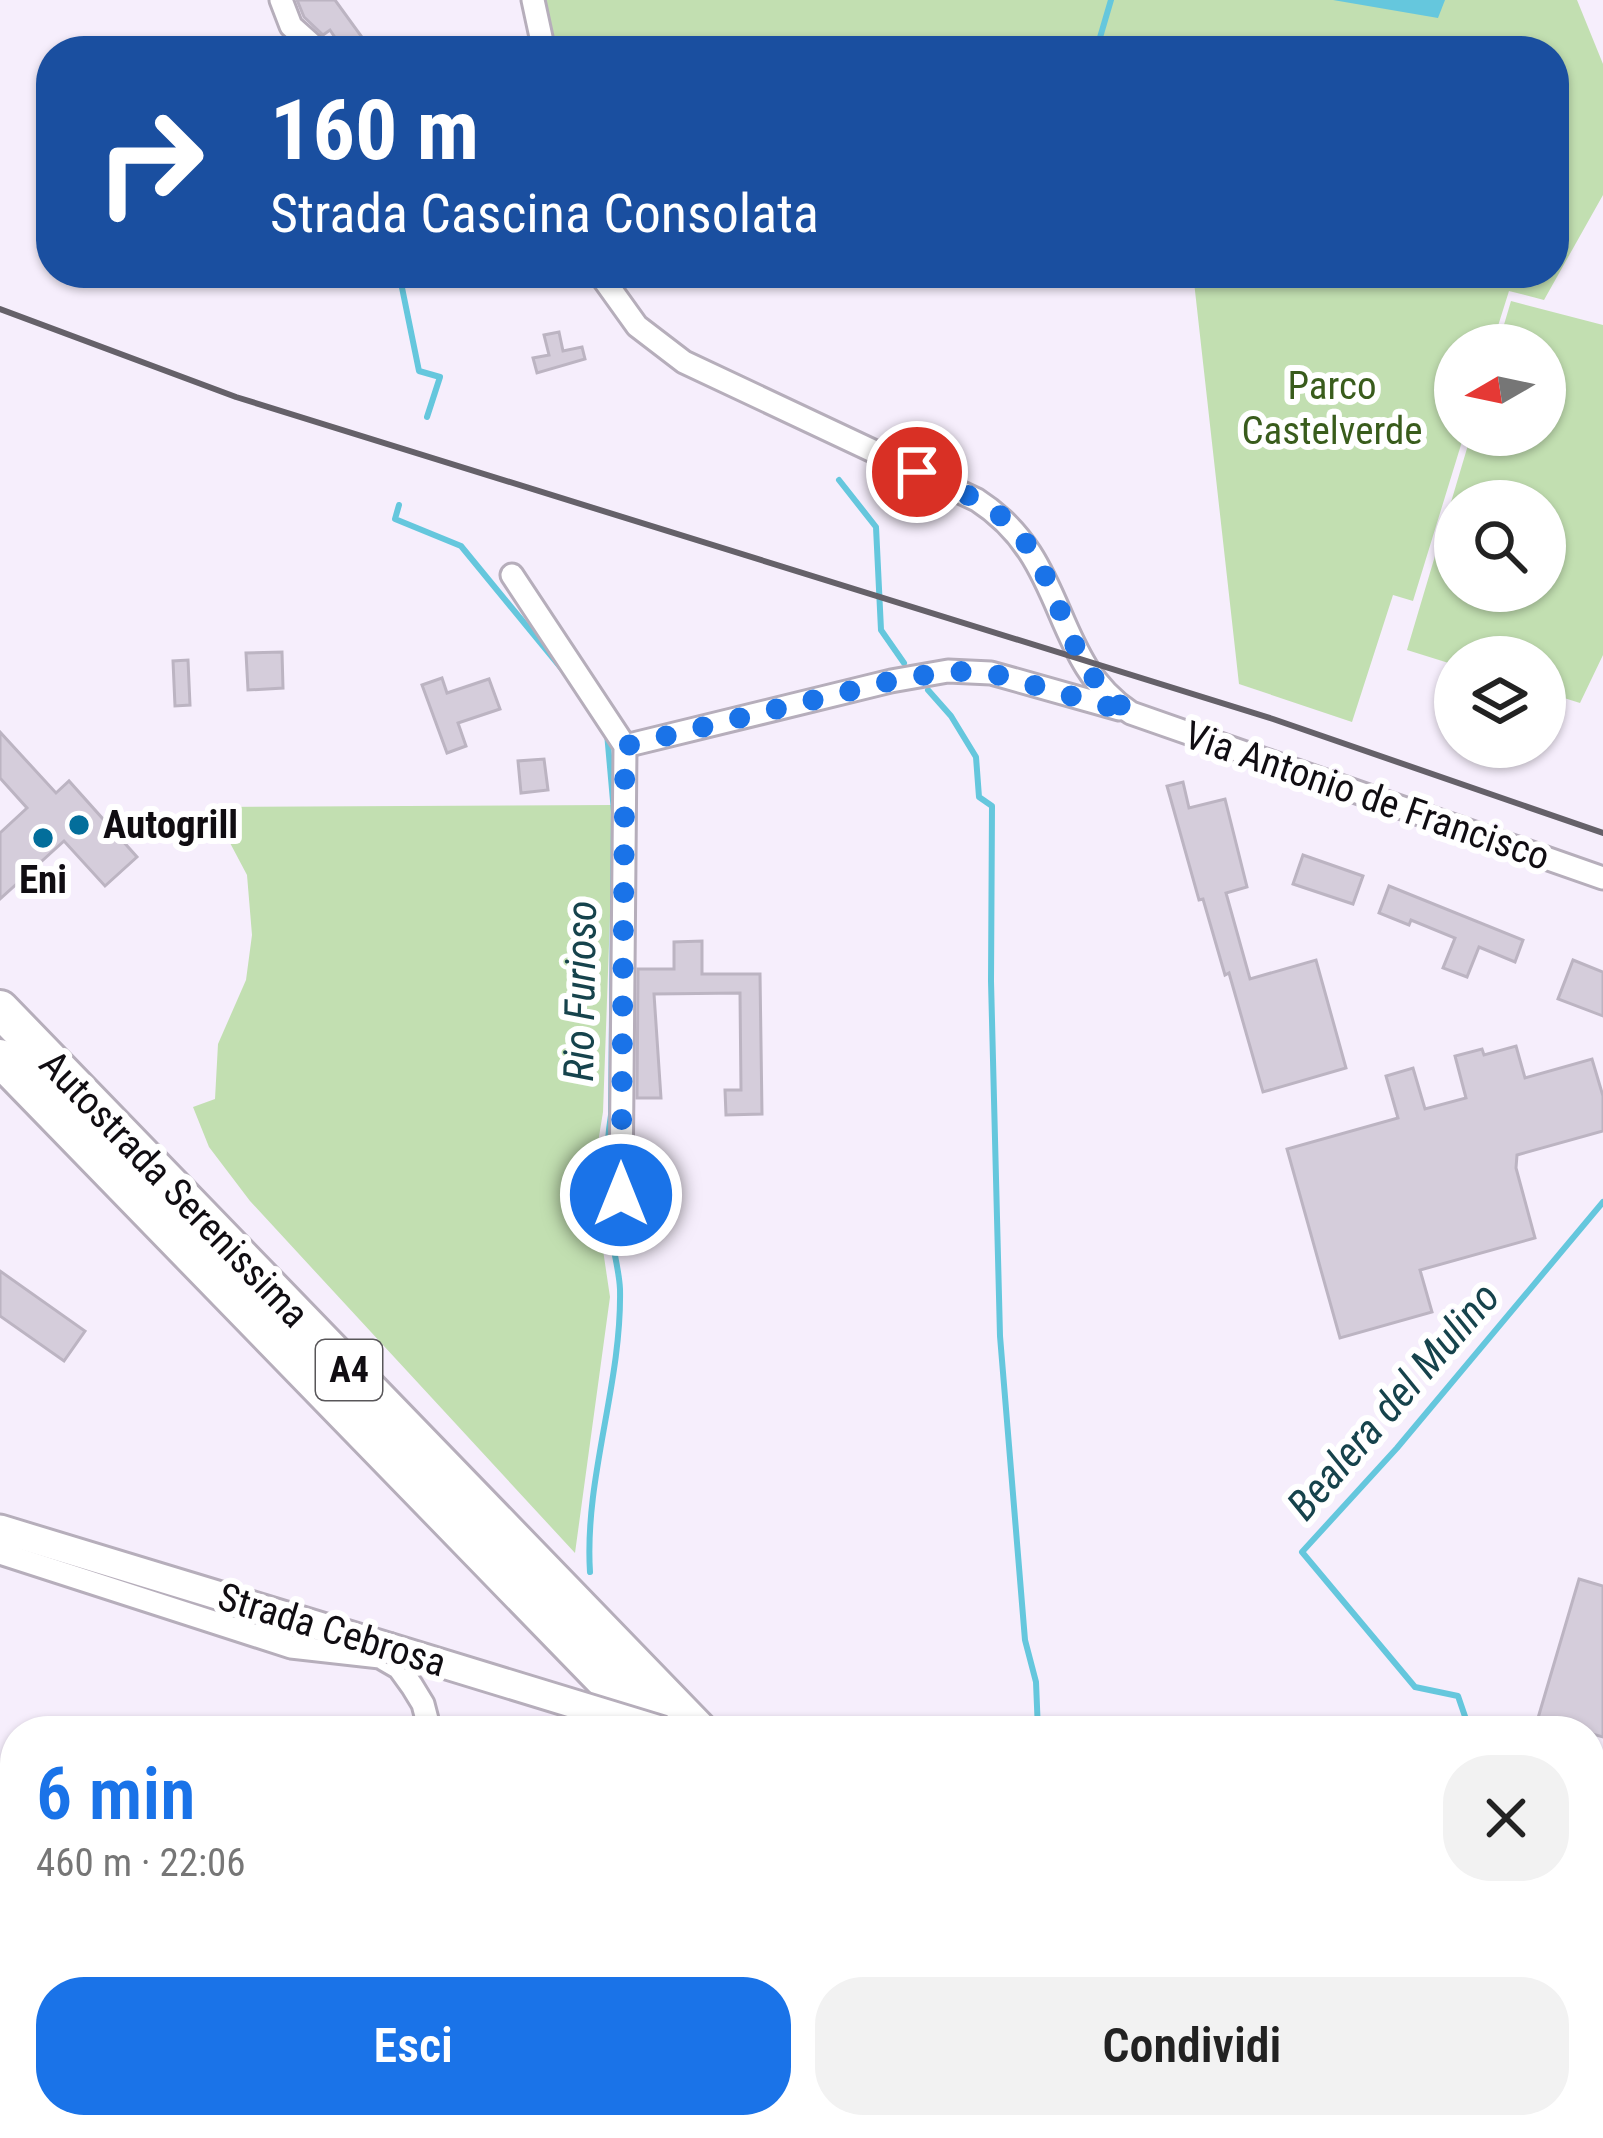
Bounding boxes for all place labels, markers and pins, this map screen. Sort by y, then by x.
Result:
pin [866,421,968,523]
place label: Autogrill [103,802,238,848]
marker: Autogrill [66,812,92,838]
marker: Eni [30,825,56,851]
place label: Eni [19,857,67,903]

